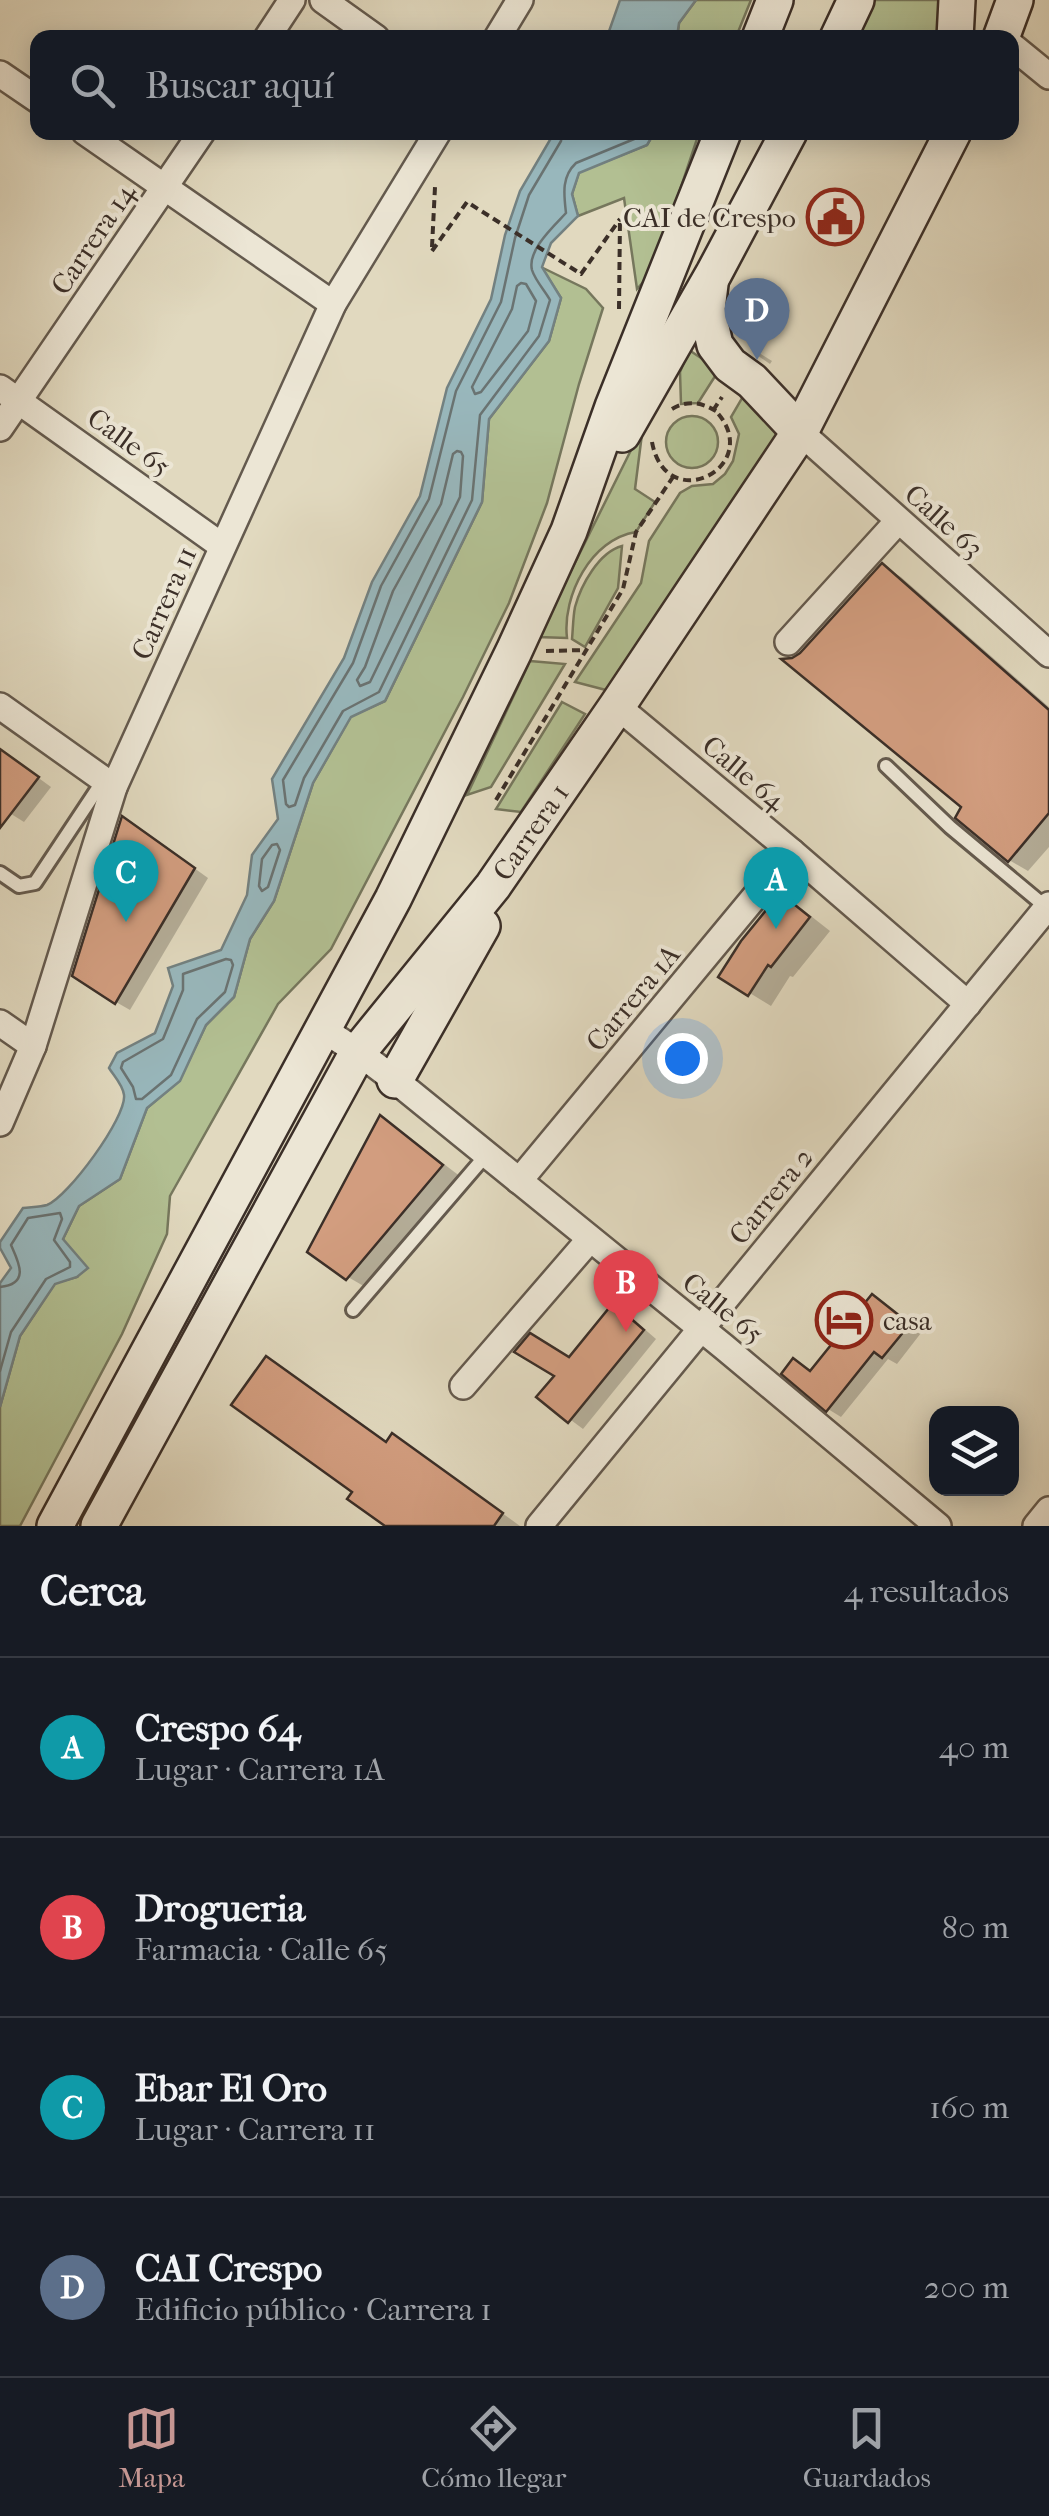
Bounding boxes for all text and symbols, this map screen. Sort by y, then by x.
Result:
search box [30,30,1019,140]
icon: search [65,58,120,113]
text: Buscar aquí [145,63,334,108]
street label: Carrera 14 [44,176,143,301]
public building icon: CAI de Crespo [805,187,865,247]
place label: CAI de Crespo [623,201,796,234]
pin: D [724,278,790,360]
street label: Calle 65 [81,401,177,483]
street label: Calle 63 [898,477,990,565]
street label: Carrera 11 [124,541,204,665]
street label: Calle 64 [696,729,793,818]
street label: Carrera 1 [486,777,575,886]
pin: C [94,840,158,922]
pin: A [744,846,808,929]
street label: Carrera 1A [579,938,687,1058]
your location [657,1033,708,1084]
street label: Carrera 2 [722,1141,820,1251]
pin: B [594,1250,658,1332]
street label: Calle 65 [676,1266,770,1350]
hotel icon: casa [814,1290,874,1350]
place label: casa [883,1304,933,1337]
map controls [929,1406,1019,1496]
button: layers [929,1406,1019,1496]
text: Cerca [40,1567,145,1616]
text: 4 resultados [844,1573,1009,1610]
text: Crespo 64 [135,1706,300,1751]
text: A [62,1729,83,1766]
text: 40 m [939,1729,1009,1766]
text: Lugar · Carrera 1A [135,1751,385,1788]
text: Drogueria [135,1886,305,1931]
text: B [62,1909,83,1946]
text: 80 m [942,1909,1009,1946]
text: Farmacia · Calle 65 [135,1931,388,1968]
text: Ebar El Oro [135,2066,327,2111]
text: C [62,2089,83,2126]
text: 160 m [929,2089,1009,2126]
text: Lugar · Carrera 11 [135,2111,375,2148]
text: CAI Crespo [135,2246,322,2291]
text: D [60,2269,85,2306]
text: 200 m [924,2269,1009,2306]
text: Edificio público · Carrera 1 [135,2291,492,2328]
tab: Mapa [118,2401,185,2494]
tab: Cómo llegar [421,2401,566,2494]
tab: Guardados [803,2401,931,2494]

